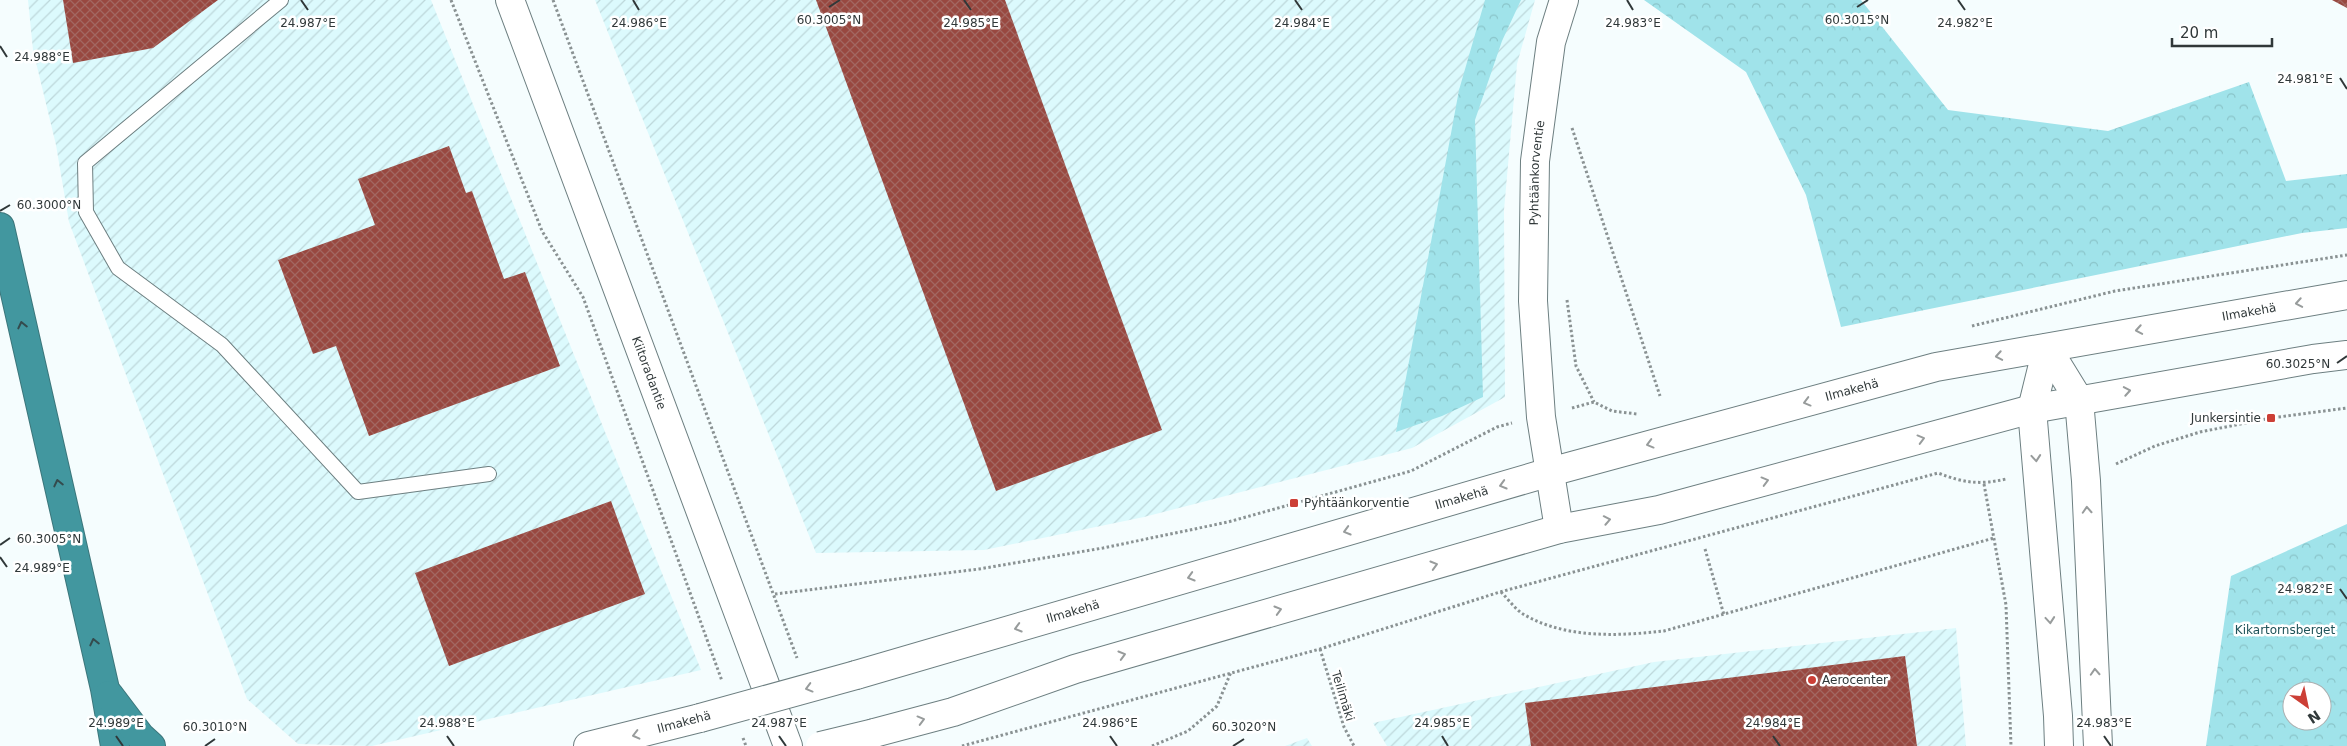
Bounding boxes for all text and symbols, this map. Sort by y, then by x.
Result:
text: 60.3005°N [797,13,861,27]
text: 60.3015°N [1825,13,1889,27]
scale bar [2172,15,2272,47]
text: 24.987°E [280,16,336,30]
text: 24.986°E [611,16,667,30]
text: 24.985°E [943,16,999,30]
text: 24.984°E [1274,16,1330,30]
text: 24.983°E [1605,16,1661,30]
text: 24.982°E [1937,16,1993,30]
text: 20 m [2180,24,2218,42]
text: 24.988°E [14,50,70,64]
text: 24.981°E [2277,72,2333,86]
street label: Pyhtäänkorventie [1527,119,1547,226]
text: 60.3000°N [17,198,81,212]
one-way arrow [2295,297,2303,307]
street label: Ilmakehä [2221,301,2277,324]
one-way arrow [17,320,28,329]
one-way arrow [2134,325,2143,335]
street label: Kiitoradantie [629,334,669,411]
one-way arrow [1995,351,2003,361]
text: 60.3025°N [2266,357,2330,371]
street label: Ilmakehä [1824,376,1880,404]
one-way arrow [2122,387,2131,397]
one-way arrow [1802,396,1811,407]
place label: Junkersintie [2190,411,2261,425]
marker: Junkersintie [2265,412,2277,424]
one-way arrow [1917,434,1925,444]
one-way arrow [1647,439,1655,449]
one-way arrow [2031,454,2042,462]
one-way arrow [1760,477,1768,487]
one-way arrow [53,479,64,488]
one-way arrow [1499,480,1508,490]
street label: Ilmakehä [1433,483,1490,512]
place label: Pyhtäänkorventie [1304,496,1409,510]
marker: Pyhtäänkorventie [1288,497,1300,509]
one-way arrow [2082,506,2092,514]
one-way arrow [1602,515,1611,526]
one-way arrow [1343,526,1352,536]
text: 60.3005°N [17,532,81,546]
text: 24.989°E [14,561,70,575]
one-way arrow [1430,561,1438,571]
one-way arrow [1188,571,1196,581]
text: 24.982°E [2277,582,2333,596]
street label: Ilmakehä [1045,597,1101,626]
one-way arrow [1274,606,1282,616]
one-way arrow [2044,616,2055,624]
one-way arrow [1015,622,1023,632]
park label: Kikartornsberget [2235,623,2335,637]
one-way arrow [90,637,100,646]
one-way arrow [1117,651,1126,661]
street label: Teilimäki [1328,668,1357,723]
one-way arrow [2089,668,2100,676]
place label: Aerocenter [1822,673,1888,687]
marker: Aerocenter [1806,674,1818,686]
north arrow [2282,681,2332,731]
one-way arrow [805,683,813,693]
text: N [2305,707,2323,727]
street label: Ilmakehä [656,708,712,736]
one-way arrow [917,715,926,726]
text: 24.989°E [88,716,144,730]
text: 24.988°E [419,716,475,730]
text: 24.987°E [751,716,807,730]
text: 24.986°E [1082,716,1138,730]
text: 24.985°E [1414,716,1470,730]
text: 24.984°E [1745,716,1801,730]
text: 24.983°E [2076,716,2132,730]
text: 60.3010°N [183,720,247,734]
text: 60.3020°N [1212,720,1276,734]
one-way arrow [632,729,640,739]

